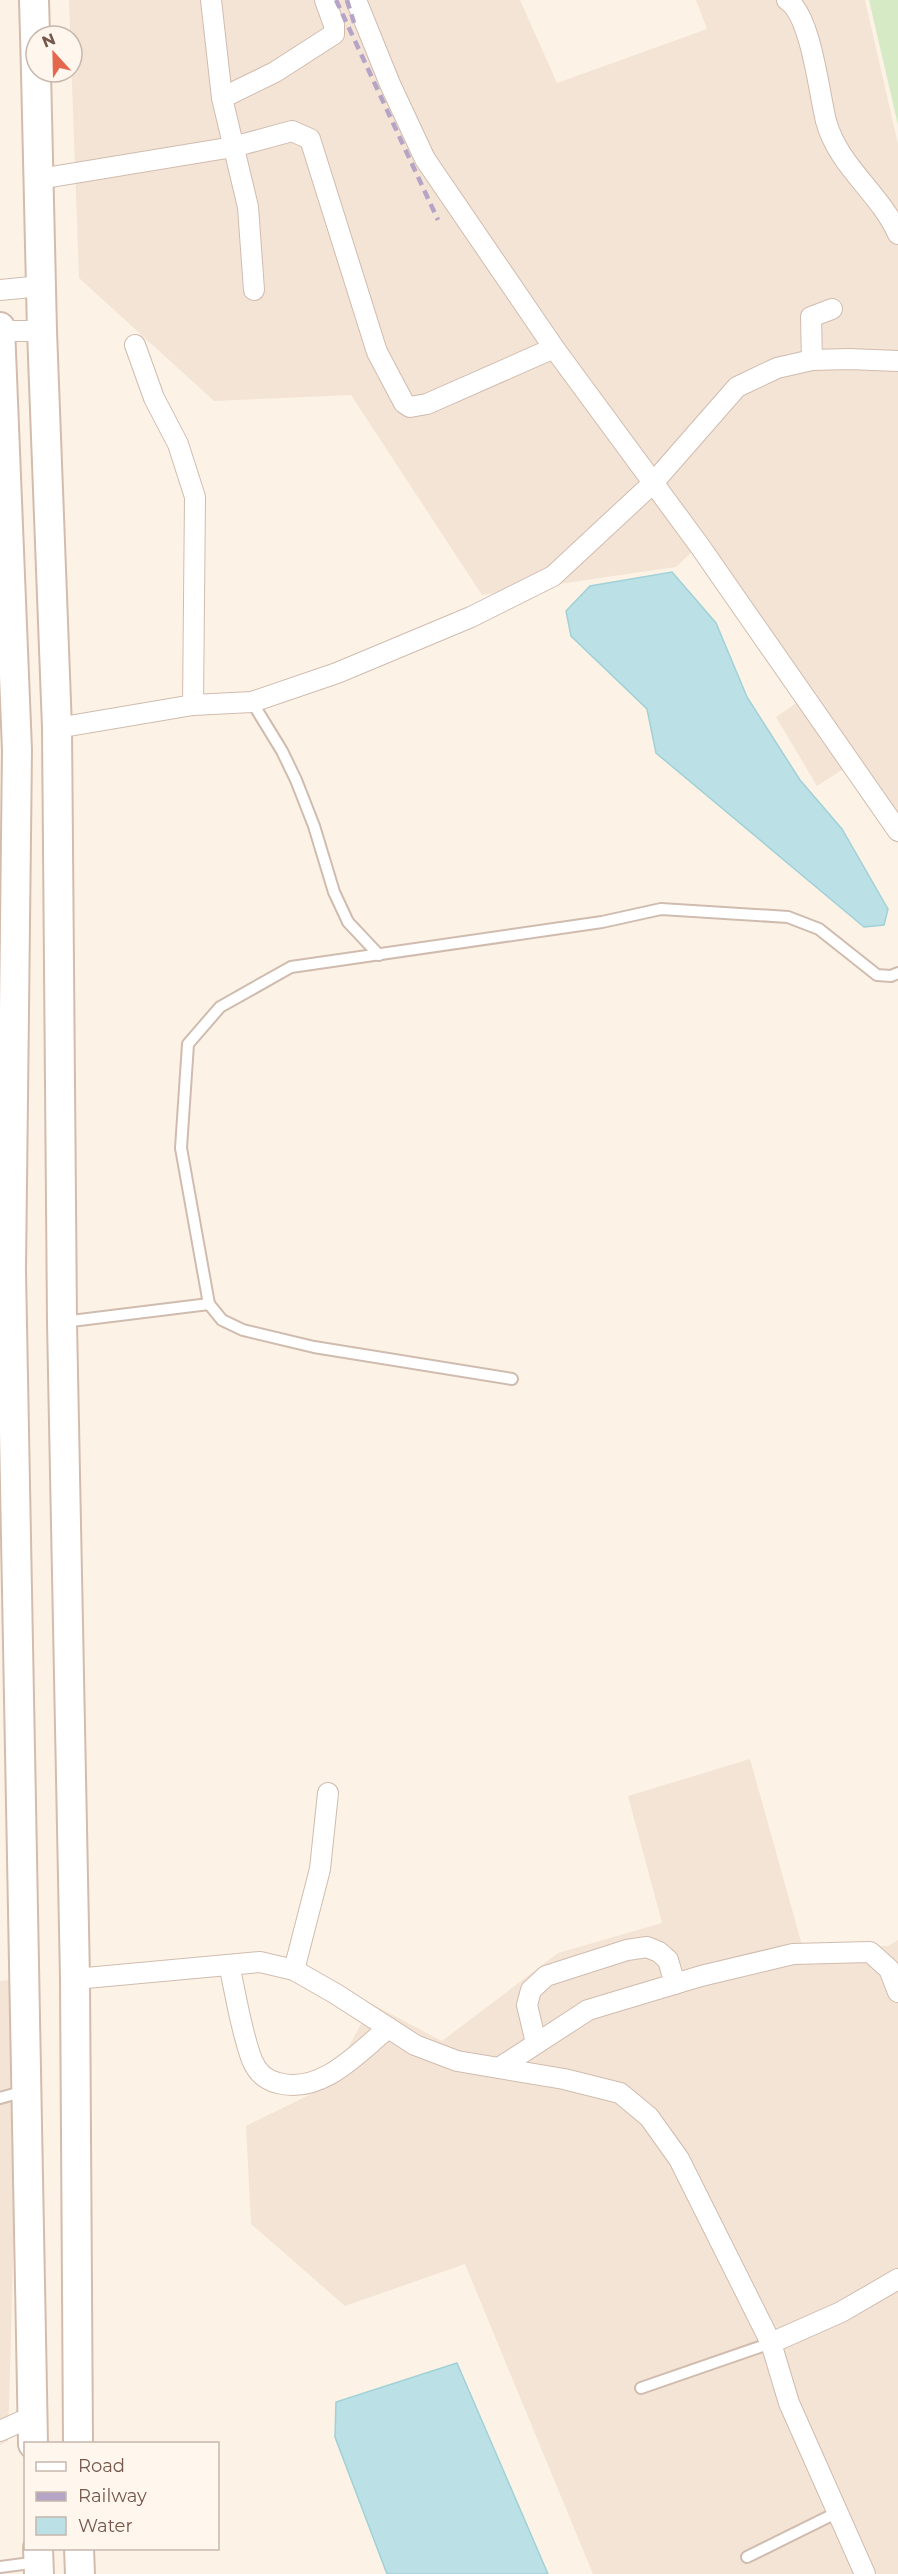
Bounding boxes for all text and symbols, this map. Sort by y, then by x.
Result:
north arrow [24,24,84,84]
text: N [39,29,58,52]
legend [24,2442,219,2550]
text: Road [78,2455,125,2477]
text: Railway [78,2485,147,2507]
text: Water [78,2515,133,2537]

